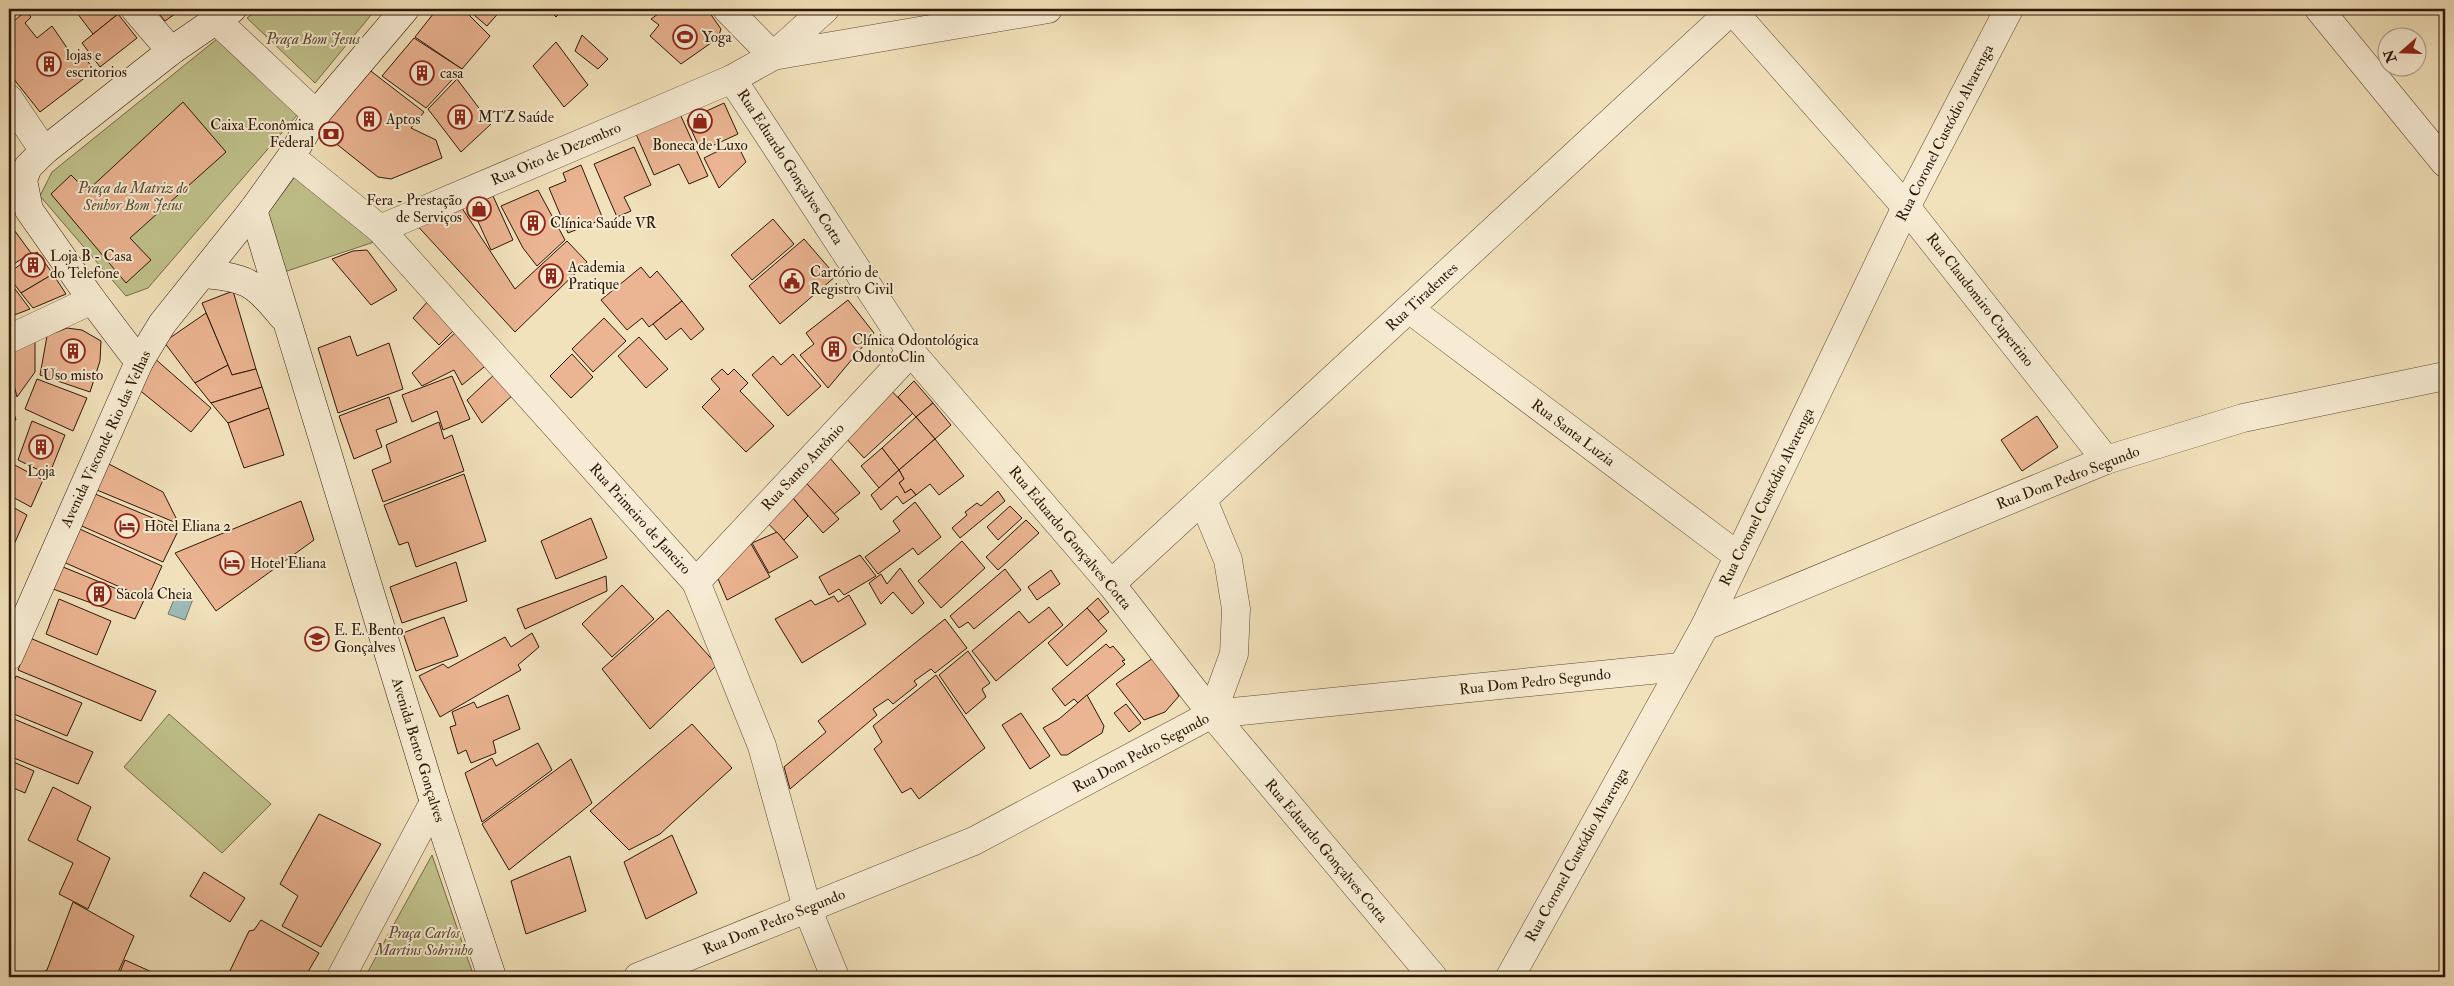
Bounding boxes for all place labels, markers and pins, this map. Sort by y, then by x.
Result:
sports icon: Yoga [672,24,698,50]
place label: Yoga [702,28,732,47]
place label: lojas e escritorios [66,46,127,82]
building icon: lojas e escritorios [36,51,62,77]
building icon: casa [409,60,435,86]
place label: casa [440,64,464,83]
building icon: MTZ Saúde [447,104,473,130]
building icon: Aptos [356,106,382,132]
place label: MTZ Saúde [478,108,554,127]
shop icon: Boneca de Luxo [687,108,713,134]
place label: Aptos [385,110,420,130]
place label: Caixa Econômica Federal [210,116,315,152]
bank icon: Caixa Econômica Federal [318,121,344,147]
place label: Boneca de Luxo [652,136,748,155]
place label: Fera - Prestação de Serviços [366,191,462,227]
shop icon: Fera - Prestação de Serviços [466,196,492,222]
building icon: Clínica Saúde VR [520,210,546,236]
place label: Clínica Saúde VR [550,214,657,233]
place label: Loja B - Casa do Telefone [50,247,133,283]
building icon: Loja B - Casa do Telefone [20,252,46,278]
place label: Academia Pratique [567,258,626,294]
building icon: Academia Pratique [538,263,564,289]
place label: Cartório de Registro Civil [810,263,893,299]
public building icon: Cartório de Registro Civil [779,268,805,294]
place label: Clínica Odontológica OdontoClin [852,331,980,367]
building icon: Clínica Odontológica OdontoClin [821,336,847,362]
building icon: Uso misto [60,338,86,364]
place label: Uso misto [43,366,103,385]
building icon: Loja [28,434,54,460]
place label: Loja [27,462,56,481]
hotel icon: Hotel Eliana 2 [114,513,140,539]
place label: Hotel Eliana 2 [144,517,231,536]
hotel icon: Hotel Eliana [219,550,245,576]
place label: Hotel Eliana [250,554,327,573]
building icon: Sacola Cheia [86,581,112,607]
place label: Sacola Cheia [116,585,193,604]
place label: E. E. Bento Gonçalves [334,621,404,657]
school or university icon: E. E. Bento Gonçalves [304,626,330,652]

